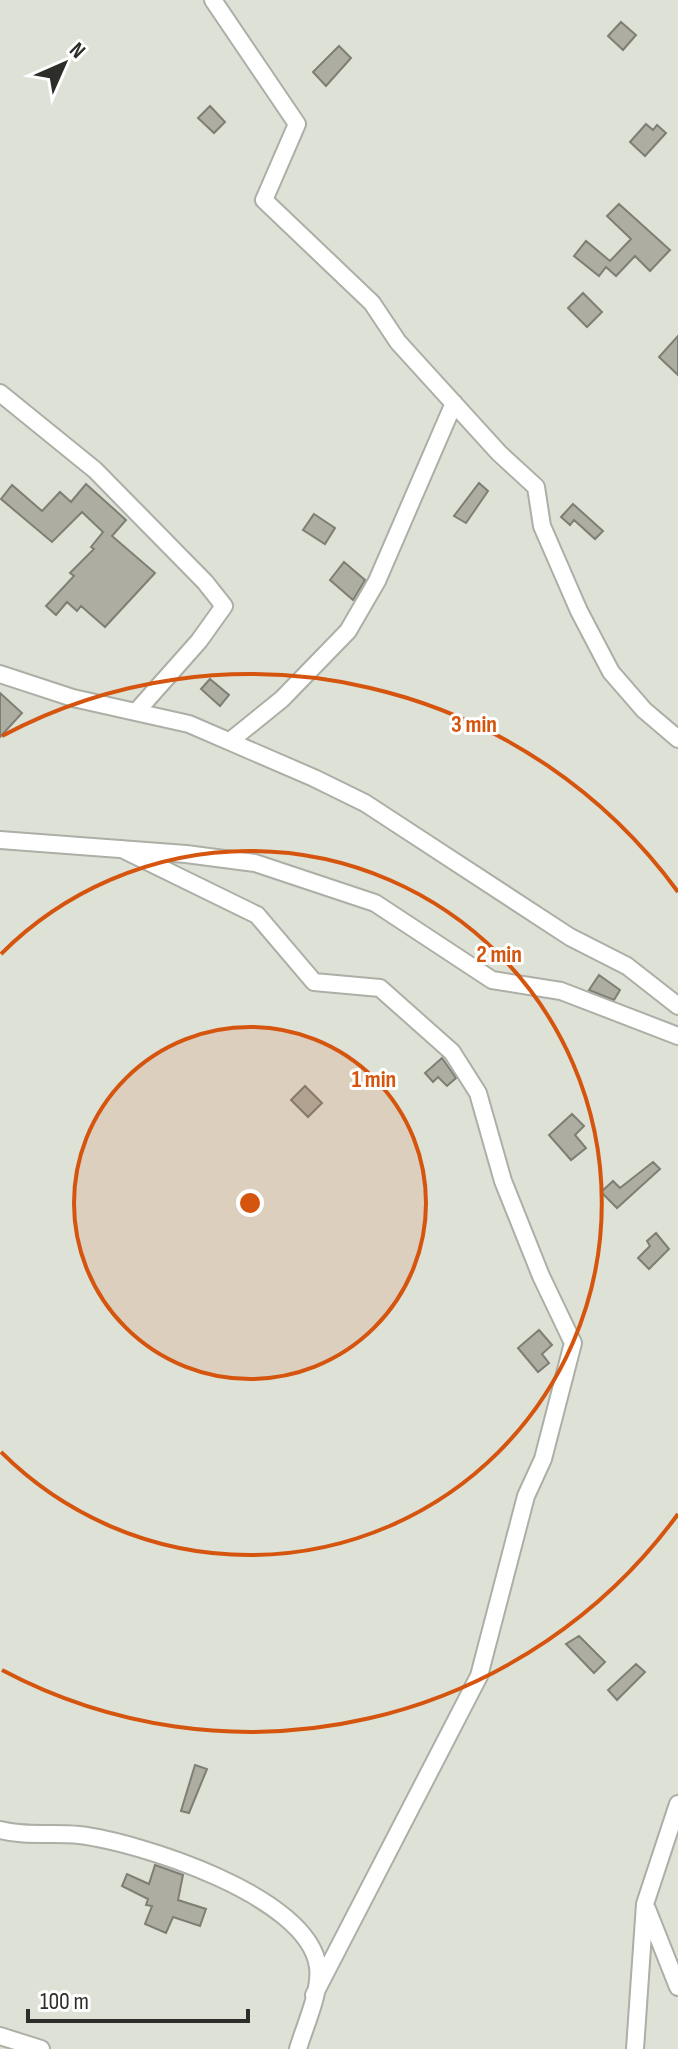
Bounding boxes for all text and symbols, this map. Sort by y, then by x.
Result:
north arrow [24,24,104,104]
text: N [63,37,91,65]
text: 3 min [451,710,497,739]
text: 2 min [476,940,522,969]
text: 1 min [352,1065,396,1094]
centre of rings [236,1189,264,1217]
scale bar [28,1973,248,2023]
text: 100 m [40,1987,89,2016]

